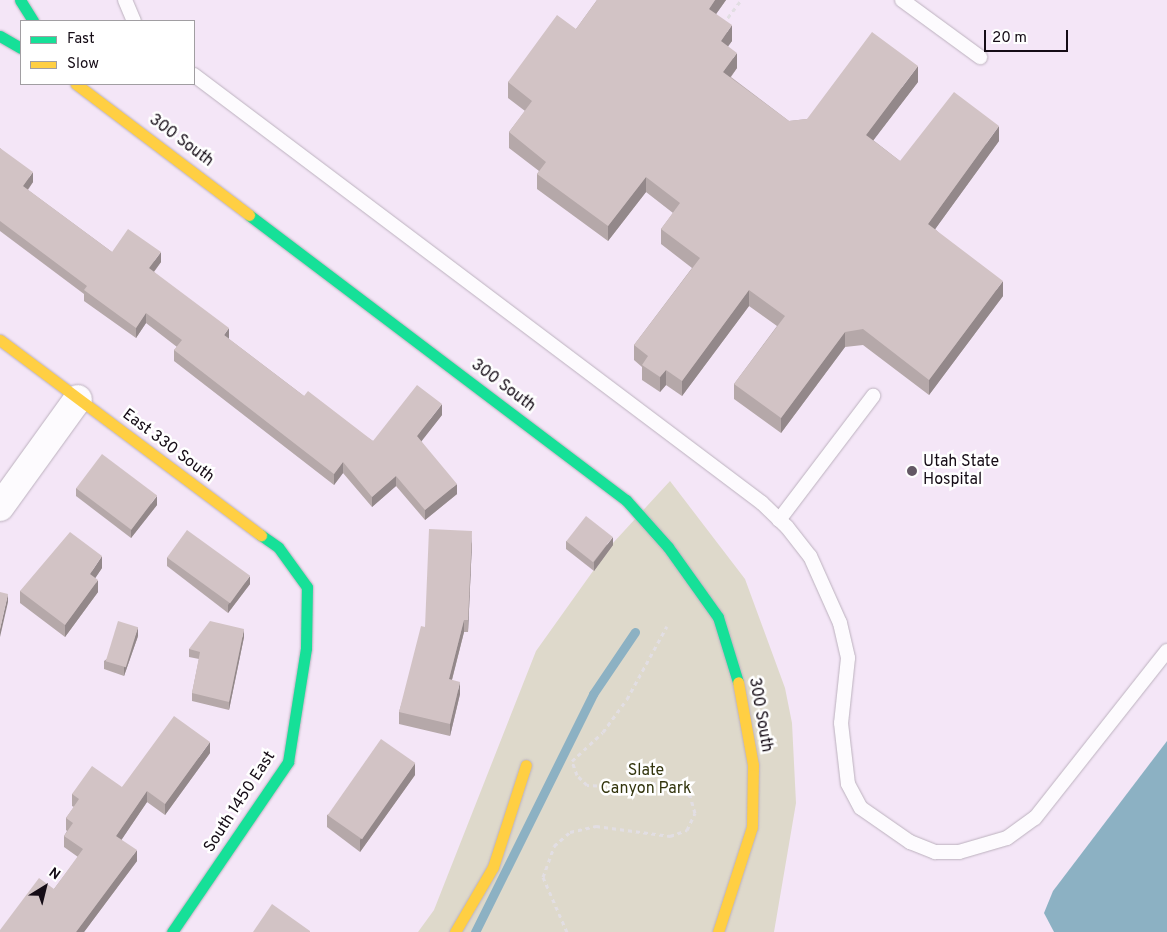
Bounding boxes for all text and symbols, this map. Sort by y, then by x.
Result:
legend [20,20,195,85]
scale bar [987,20,1071,52]
text: 20 m [992,29,1027,48]
text: Fast [67,30,95,49]
text: Slow [67,55,99,74]
street label: 300 South [145,111,217,171]
street label: 300 South [467,356,539,416]
street label: East 330 South [118,405,218,487]
place label: Utah State Hospital [923,452,999,490]
marker: Utah State Hospital [905,464,919,478]
street label: 300 South [744,676,776,754]
street label: South 1450 East [200,748,280,856]
park label: Slate Canyon Park [601,761,691,799]
north arrow [20,862,70,912]
text: N [45,865,63,884]

